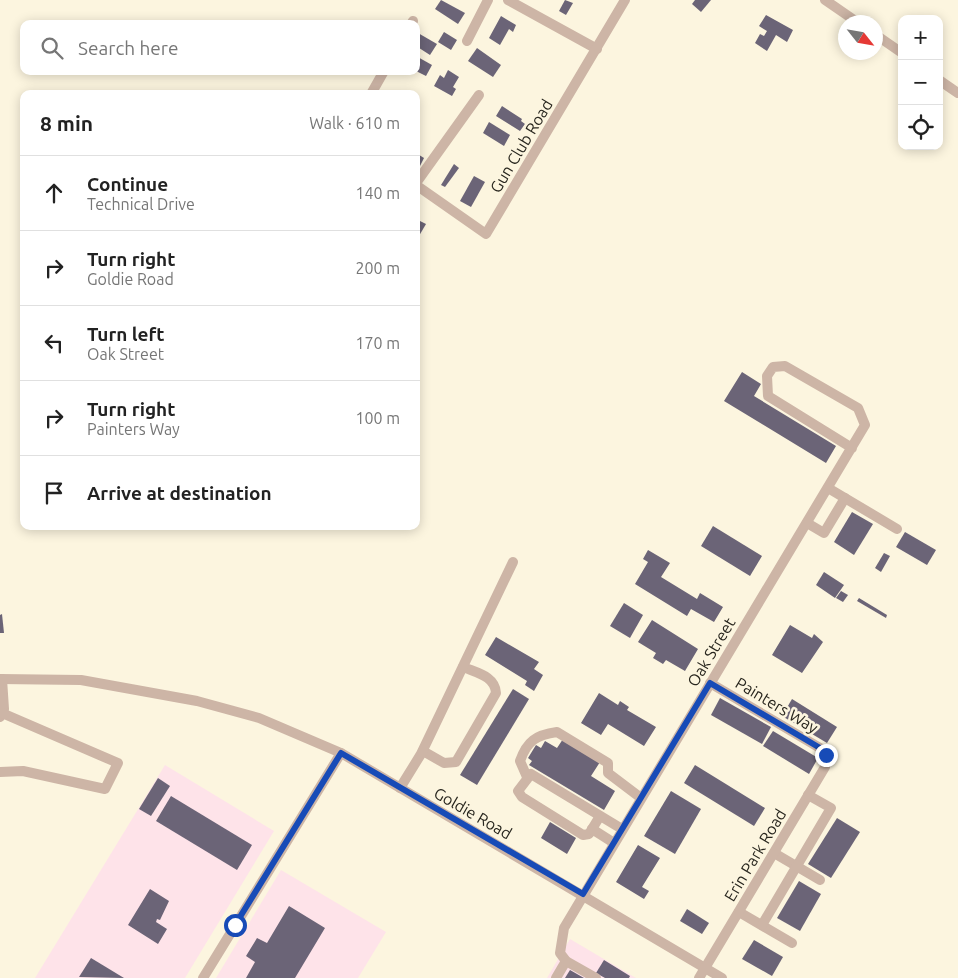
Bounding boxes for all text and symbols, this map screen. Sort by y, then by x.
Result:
north arrow [838,15,883,60]
map controls [898,15,943,150]
button: + [898,15,943,60]
search box [20,20,420,75]
icon: search [38,34,66,62]
text: Search here [78,37,178,59]
button: − [898,60,943,105]
street label: Gun Club Road [486,96,556,196]
button: locate [898,105,943,150]
text: 8 min [40,111,93,135]
text: Walk · 610 m [309,114,400,132]
text: Continue [87,173,168,195]
icon: ahead [40,179,68,207]
text: 140 m [355,184,400,202]
text: Technical Drive [87,195,195,213]
text: Turn right [87,248,175,270]
icon: right [40,254,68,282]
text: 200 m [355,259,400,277]
text: Goldie Road [87,270,174,288]
text: Turn left [87,323,165,345]
icon: left [40,329,68,357]
text: 170 m [355,334,400,352]
text: Oak Street [87,345,164,363]
text: Turn right [87,398,175,420]
icon: right [40,404,68,432]
text: 100 m [355,409,400,427]
text: Painters Way [87,420,180,438]
icon: arrive [40,479,68,507]
text: Arrive at destination [87,482,272,504]
street label: Oak Street [683,614,739,690]
street label: Painters Way [733,673,822,737]
route end [815,744,838,767]
street label: Goldie Road [431,784,515,842]
street label: Erin Park Road [720,806,790,904]
route start [224,914,247,937]

